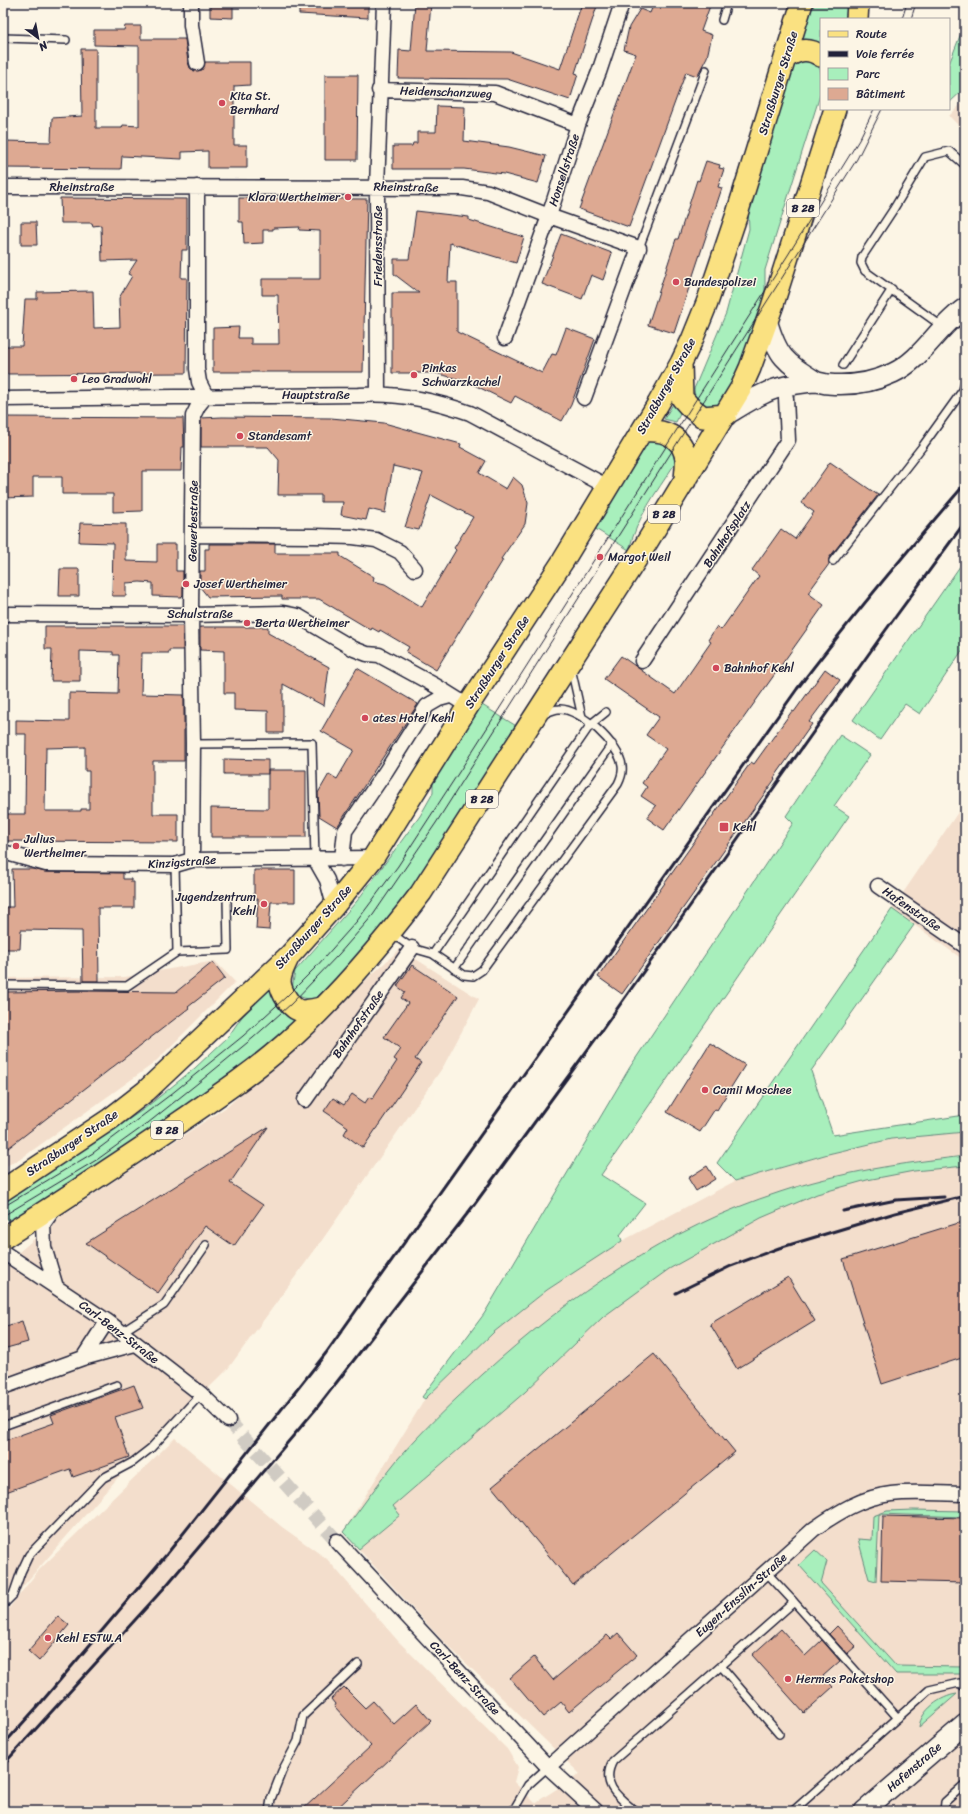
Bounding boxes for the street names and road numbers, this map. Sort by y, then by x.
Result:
street label: Straßburger Straße [752,28,804,138]
street label: Heidenschanzweg [399,79,493,105]
street label: Honsellstraße [542,131,586,209]
street label: Rheinstraße [373,175,439,199]
street label: Rheinstraße [49,176,115,198]
road number: B 28 [787,199,819,217]
street label: Friedensstraße [367,206,389,286]
street label: Straßburger Straße [630,334,702,438]
street label: Hauptstraße [282,384,350,406]
street label: Gewerbestraße [181,480,205,562]
street label: Bahnhofsplatz [697,496,757,572]
road number: B 28 [648,505,680,523]
street label: Schulstraße [167,603,233,625]
street label: Straßburger Straße [458,611,536,713]
road number: B 28 [466,790,498,808]
street label: Kinzigstraße [147,849,217,875]
street label: Straßburger Straße [269,880,357,974]
street label: Hafenstraße [878,880,946,938]
street label: Bahnhofstraße [326,985,390,1063]
street label: Straßburger Straße [21,1104,123,1182]
road number: B 28 [151,1121,183,1139]
street label: Carl-Benz-Straße [74,1294,164,1370]
street label: Eugen-Ensslin-Straße [690,1547,792,1643]
street label: Carl-Benz-Straße [424,1635,506,1721]
street label: Hafenstraße [881,1736,947,1798]

